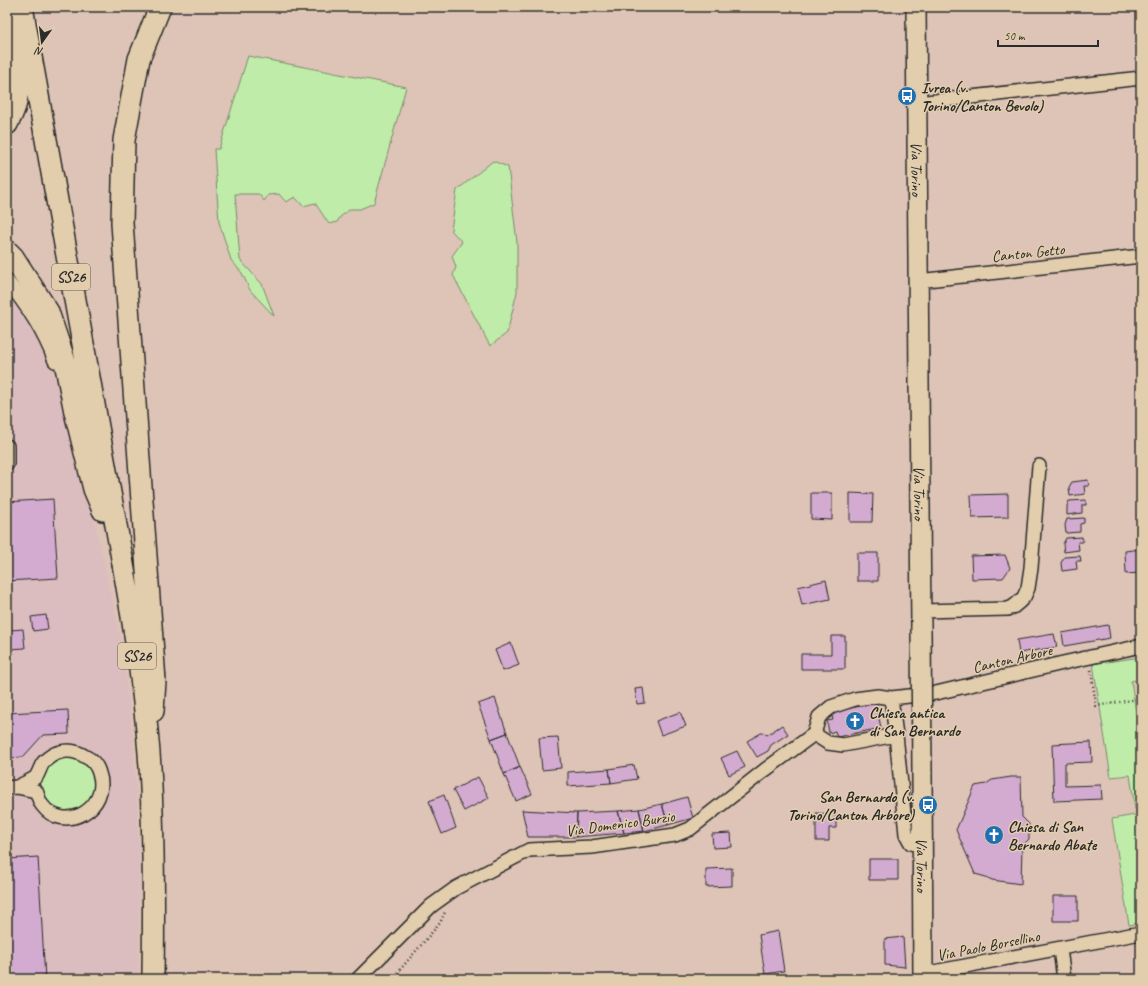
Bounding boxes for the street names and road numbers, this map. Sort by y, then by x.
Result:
street label: Via Torino [906,142,927,199]
street label: Canton Getto [991,239,1067,267]
road number: SS26 [52,264,90,290]
street label: Via Torino [909,466,929,523]
street label: Canton Arbore [971,640,1056,678]
road number: SS26 [118,643,156,669]
street label: Via Domenico Burzio [565,806,677,842]
street label: Via Torino [911,838,932,895]
street label: Via Paolo Borsellino [935,926,1042,966]

